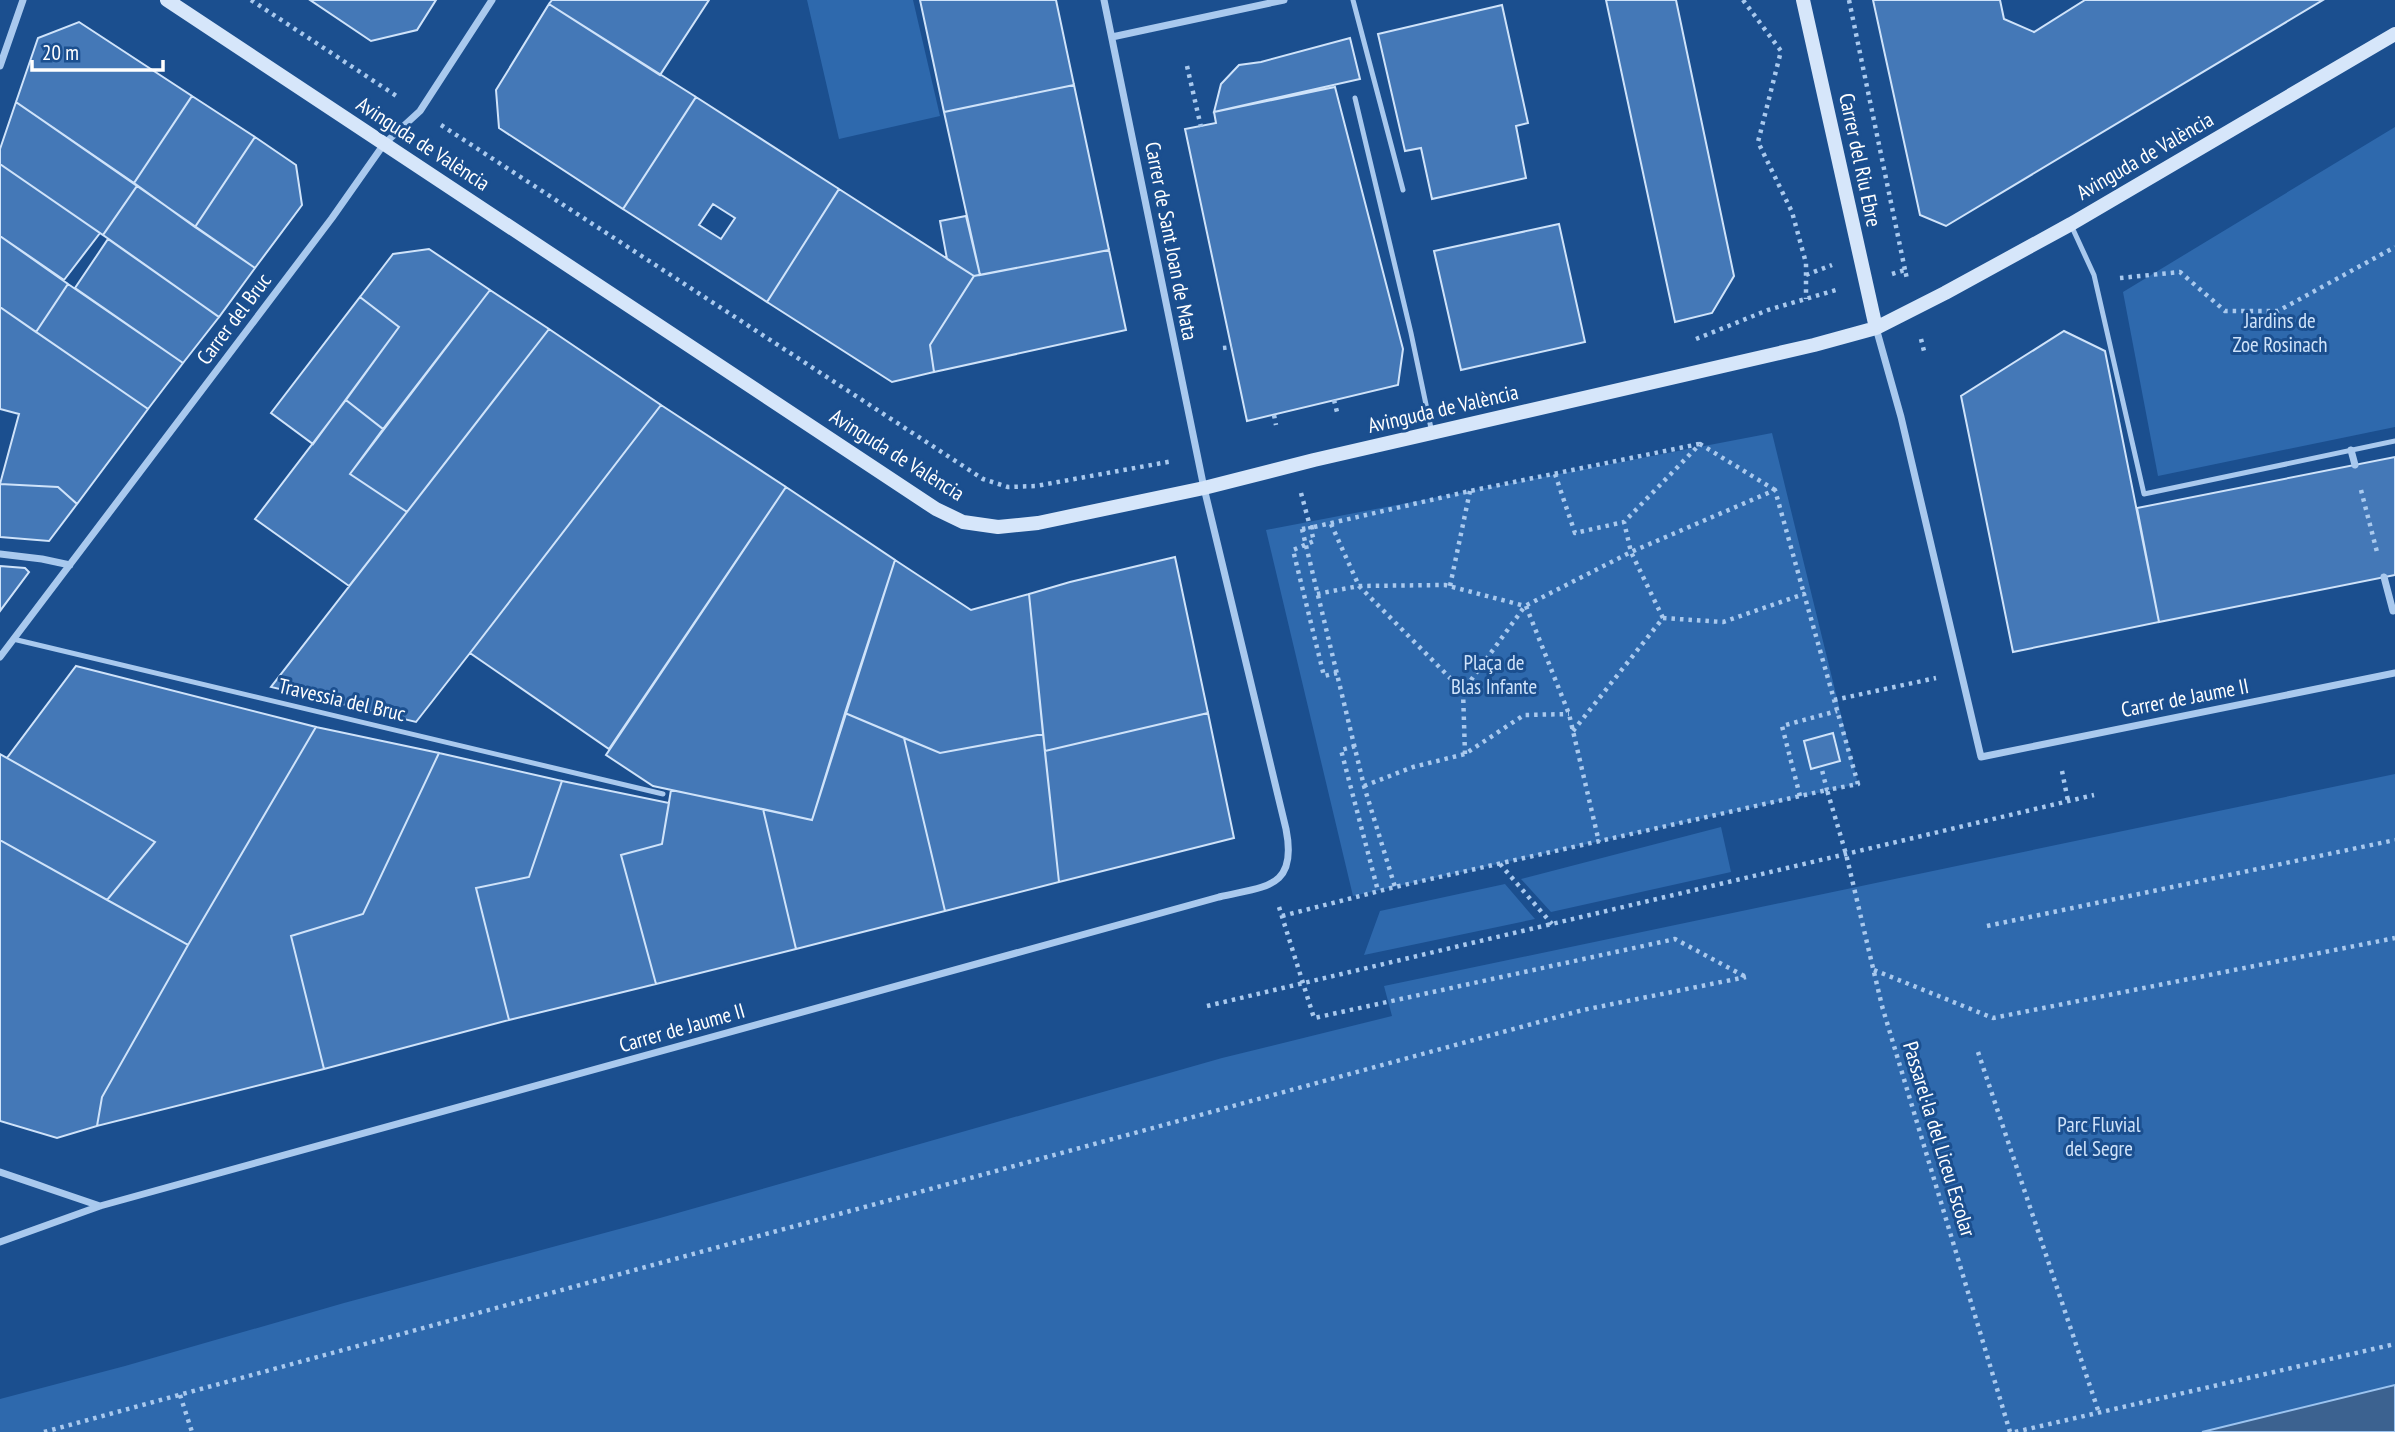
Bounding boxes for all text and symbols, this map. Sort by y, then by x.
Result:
scale bar [32,28,163,72]
text: 20 m [42,39,79,66]
street label: Avinguda de València [352,90,495,197]
street label: Carrer del Riu Ebre [1833,91,1888,229]
street label: Avinguda de València [2072,105,2218,206]
street label: Carrer de Sant Joan de Mata [1139,139,1204,342]
street label: Carrer del Bruc [190,267,277,370]
park label: Jardins de Zoe Rosinach [2233,307,2327,358]
street label: Avinguda de València [1365,378,1521,439]
street label: Avinguda de València [825,402,970,507]
park label: Plaça de Blas Infante [1451,649,1537,700]
street label: Travessia del Bruc [276,672,409,727]
street label: Carrer de Jaume II [2119,672,2251,723]
street label: Carrer de Jaume II [616,997,748,1058]
street label: Passarel·la del Liceu Escolar [1897,1038,1982,1240]
park label: Parc Fluvial del Segre [2057,1111,2141,1162]

